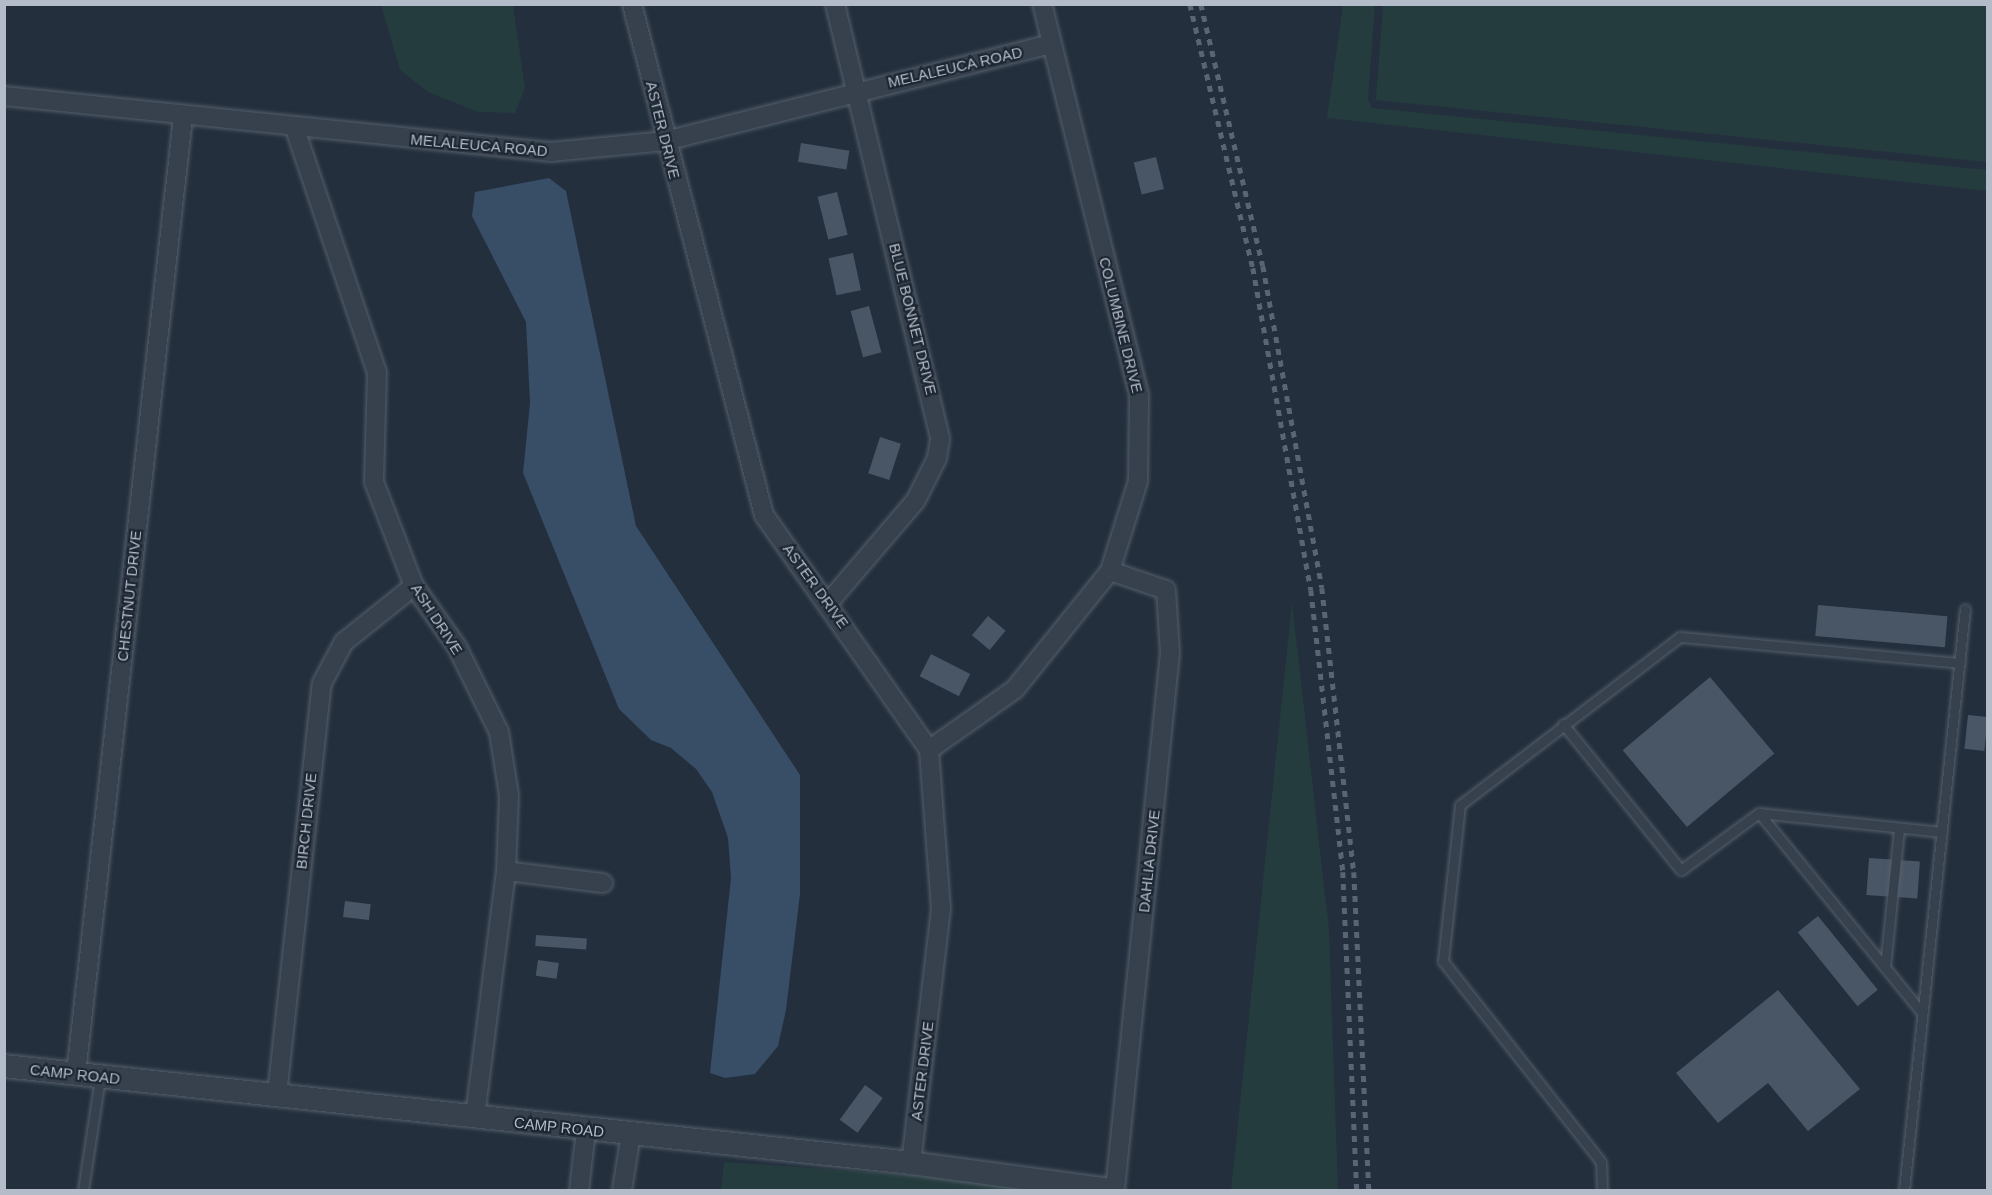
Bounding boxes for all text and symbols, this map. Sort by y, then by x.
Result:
street label: MELALEUCA ROAD [886,43,1024,91]
street label: ASTER DRIVE [642,79,684,181]
street label: MELALEUCA ROAD [409,130,549,160]
street label: BLUE BONNET DRIVE [885,241,941,397]
street label: COLUMBINE DRIVE [1095,255,1147,395]
street label: CHESTNUT DRIVE [113,530,145,662]
street label: ASTER DRIVE [779,540,853,632]
street label: ASH DRIVE [407,580,467,658]
street label: BIRCH DRIVE [292,772,320,870]
street label: DAHLIA DRIVE [1135,808,1163,914]
street label: ASTER DRIVE [907,1020,937,1122]
street label: CAMP ROAD [29,1060,121,1088]
street label: CAMP ROAD [513,1113,605,1141]

